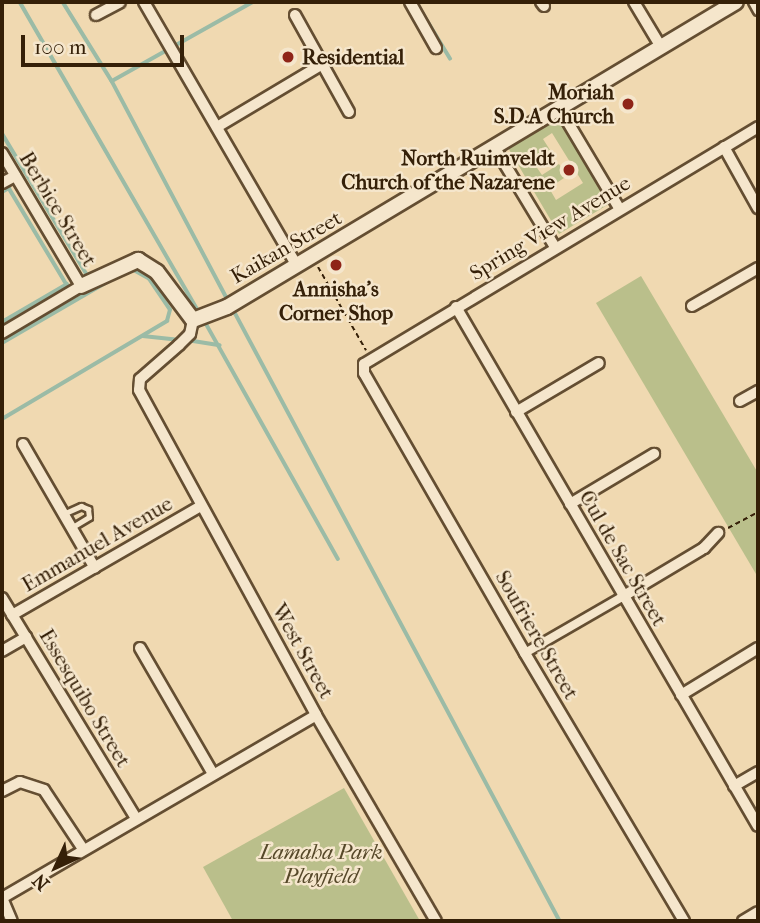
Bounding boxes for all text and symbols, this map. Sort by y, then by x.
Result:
scale bar [24,21,187,65]
text: 100 m [34,35,87,59]
place label: Residential [302,44,404,70]
marker: Residential [280,49,296,65]
place label: Moriah S.D.A Church [494,79,614,129]
marker: Moriah S.D.A Church [620,96,636,112]
place label: North Ruimveldt Church of the Nazarene [341,145,555,195]
street label: Berbice Street [14,147,102,271]
marker: North Ruimveldt Church of the Nazarene [561,162,577,178]
street label: Spring View Avenue [465,170,635,286]
street label: Kaikan Street [226,205,346,289]
marker: Annisha's Corner Shop [328,257,344,273]
place label: Annisha's Corner Shop [279,276,393,326]
street label: Cul de Sac Street [574,486,672,630]
street label: Emmanuel Avenue [17,491,177,597]
street label: Soufriere Street [490,566,584,704]
street label: West Street [267,599,339,703]
street label: Essesquibo Street [34,624,136,772]
north arrow [21,832,91,902]
park label: Lamaha Park Playfield [259,839,383,889]
text: N [28,869,54,895]

